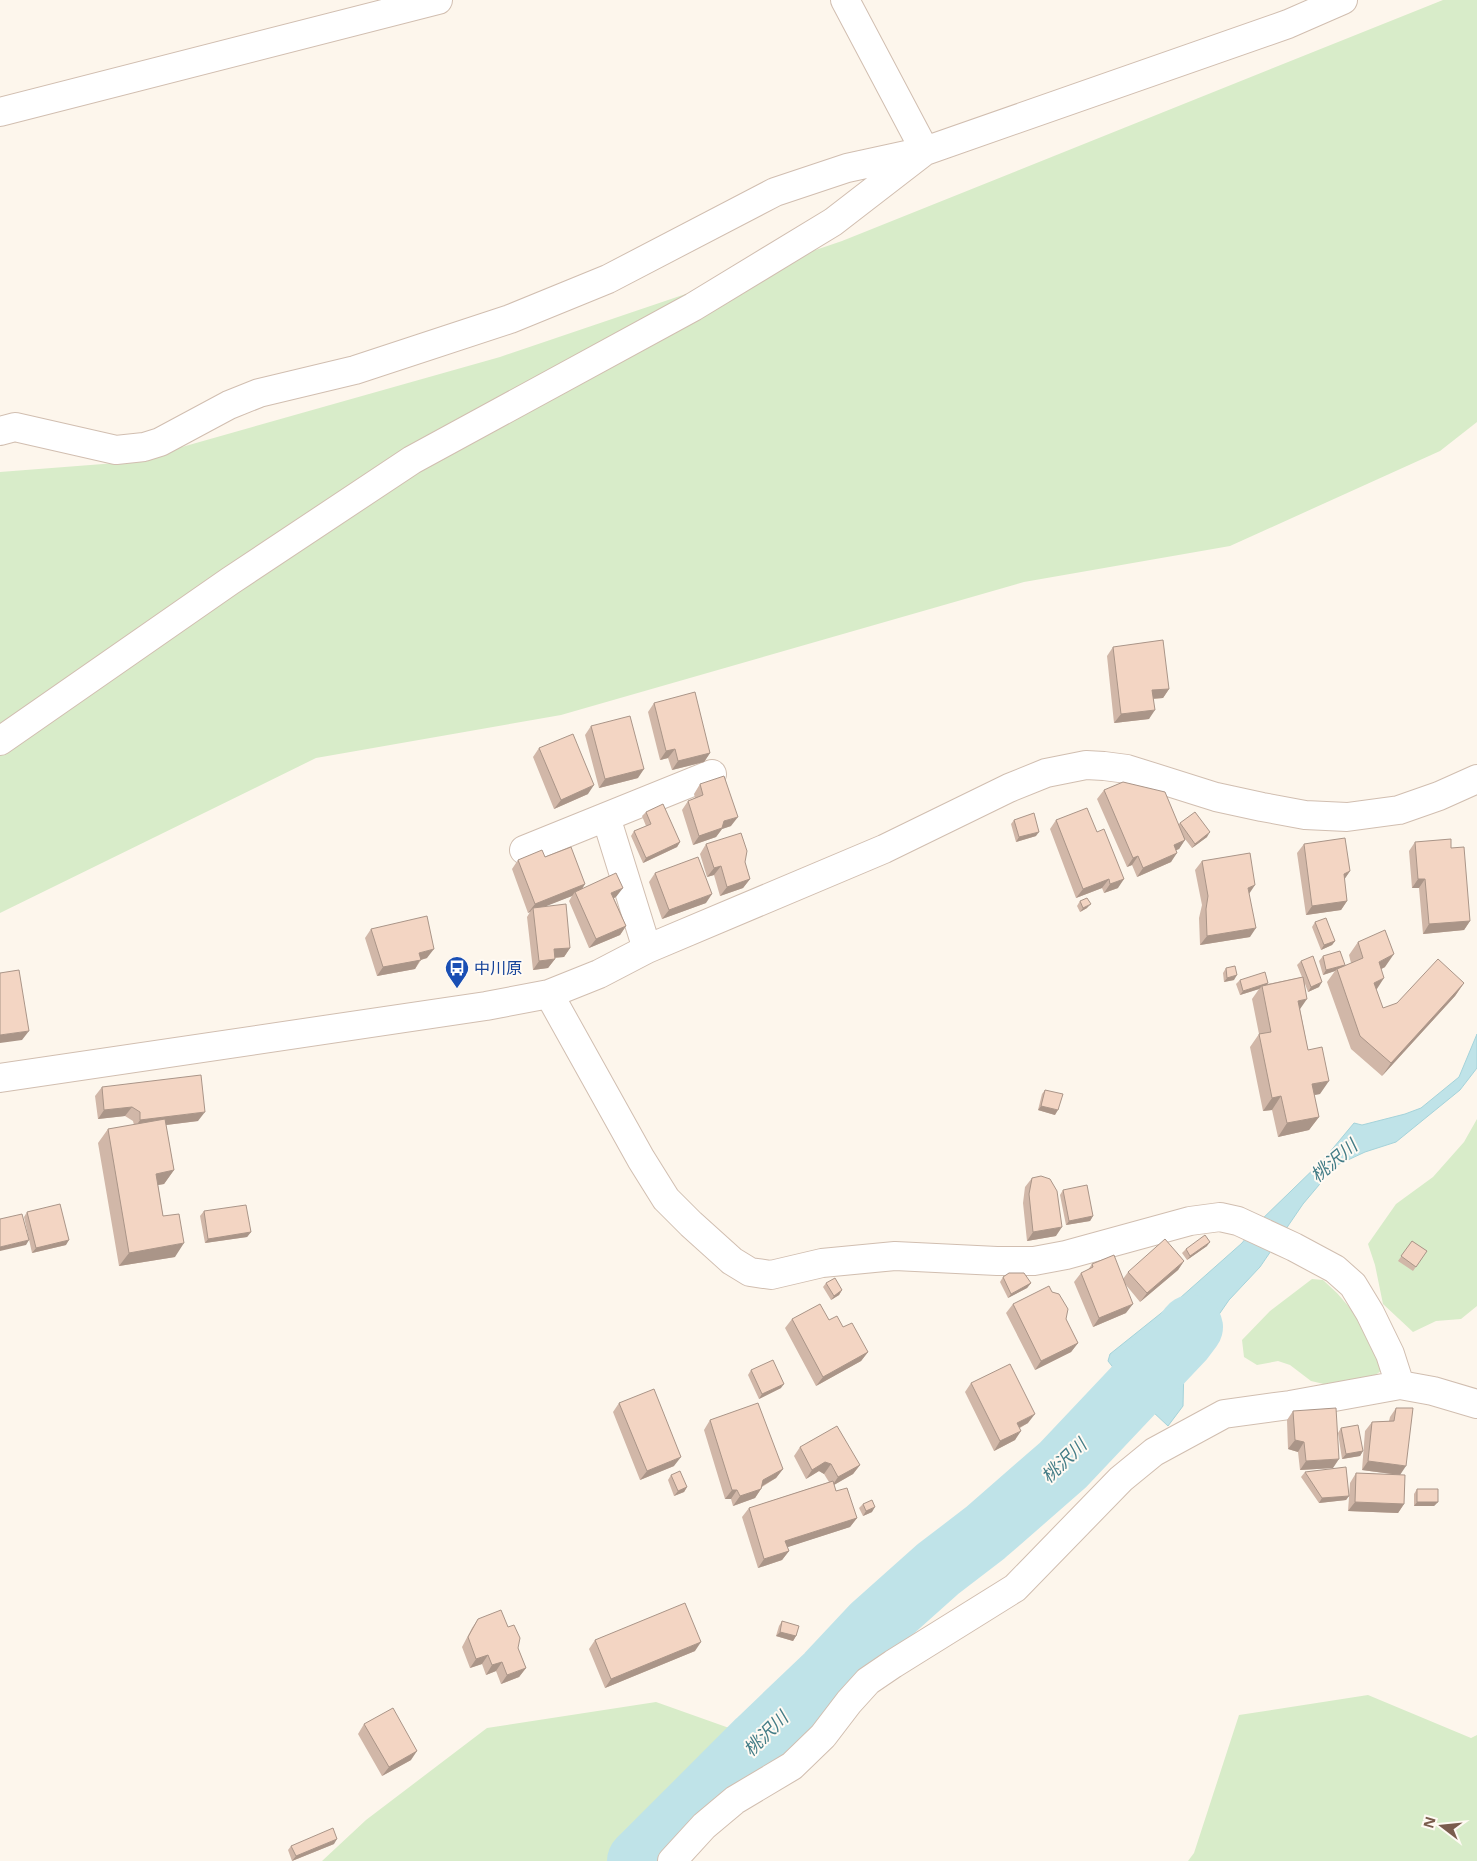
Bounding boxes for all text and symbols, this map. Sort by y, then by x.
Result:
bus stop icon: 中川原 [444,955,470,989]
place label: 中川原 [474,957,522,979]
water label: 桃沢川 [1305,1132,1363,1187]
water label: 桃沢川 [1036,1432,1093,1488]
water label: 桃沢川 [738,1704,794,1761]
north arrow [1417,1801,1467,1851]
text: N [1418,1814,1440,1830]

